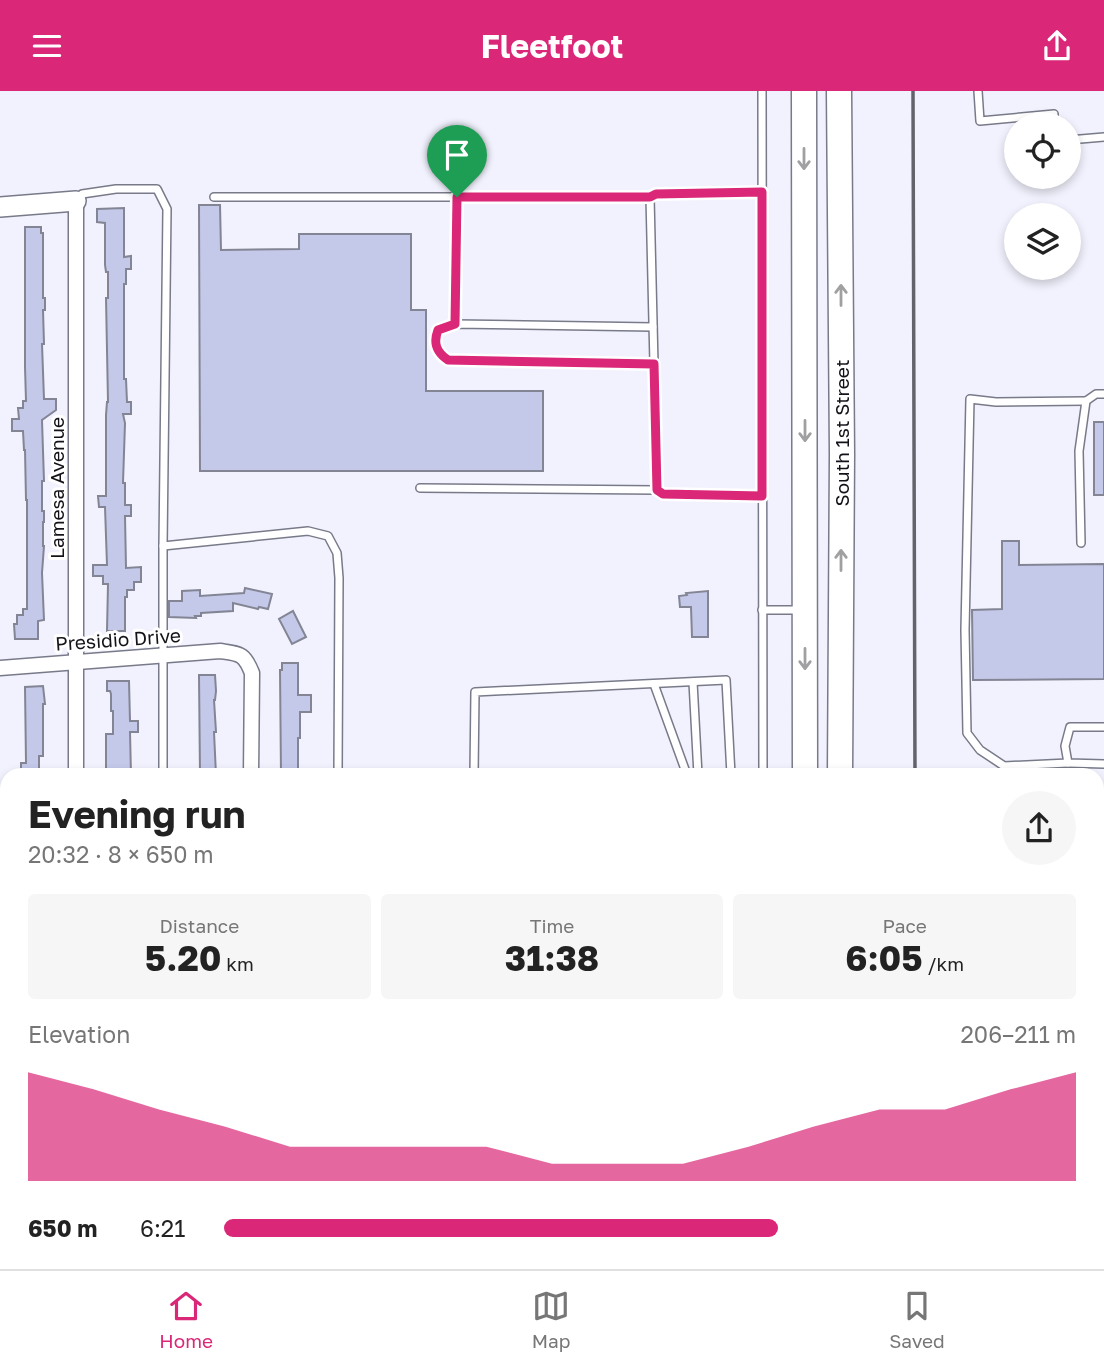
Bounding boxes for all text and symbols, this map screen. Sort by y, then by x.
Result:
icon: menu [28,27,66,65]
text: Fleetfoot [481,27,623,65]
icon: share [1038,27,1076,65]
map controls [1004,112,1081,280]
button: locate [1004,112,1081,189]
pin [427,125,487,197]
icon: arrive [438,136,476,174]
one-way arrow [797,147,811,170]
button: layers [1004,203,1081,280]
one-way arrow [834,284,847,307]
street label: South 1st Street [830,360,853,506]
street label: Lamesa Avenue [45,417,68,559]
one-way arrow [798,419,812,442]
one-way arrow [834,549,848,572]
street label: Presidio Drive [54,623,182,655]
one-way arrow [798,647,812,670]
text: Evening run [28,791,246,836]
button: share [1002,791,1076,865]
text: 20:32 · 8 × 650 m [28,840,214,868]
text: Distance [159,914,239,937]
text: Time [530,914,574,937]
text: Pace [882,914,927,937]
text: 5.20 [145,937,222,979]
text: 31:38 [505,937,599,979]
text: 6:05 [845,937,923,979]
text: km [222,952,254,975]
text: /km [923,952,964,975]
text: Elevation [28,1020,130,1048]
text: 206–211 m [961,1020,1076,1048]
text: 650 m [28,1214,97,1242]
text: 6:21 [140,1214,185,1242]
tab: Home [159,1287,213,1352]
tab: Map [532,1287,570,1352]
tab: Saved [889,1287,945,1352]

